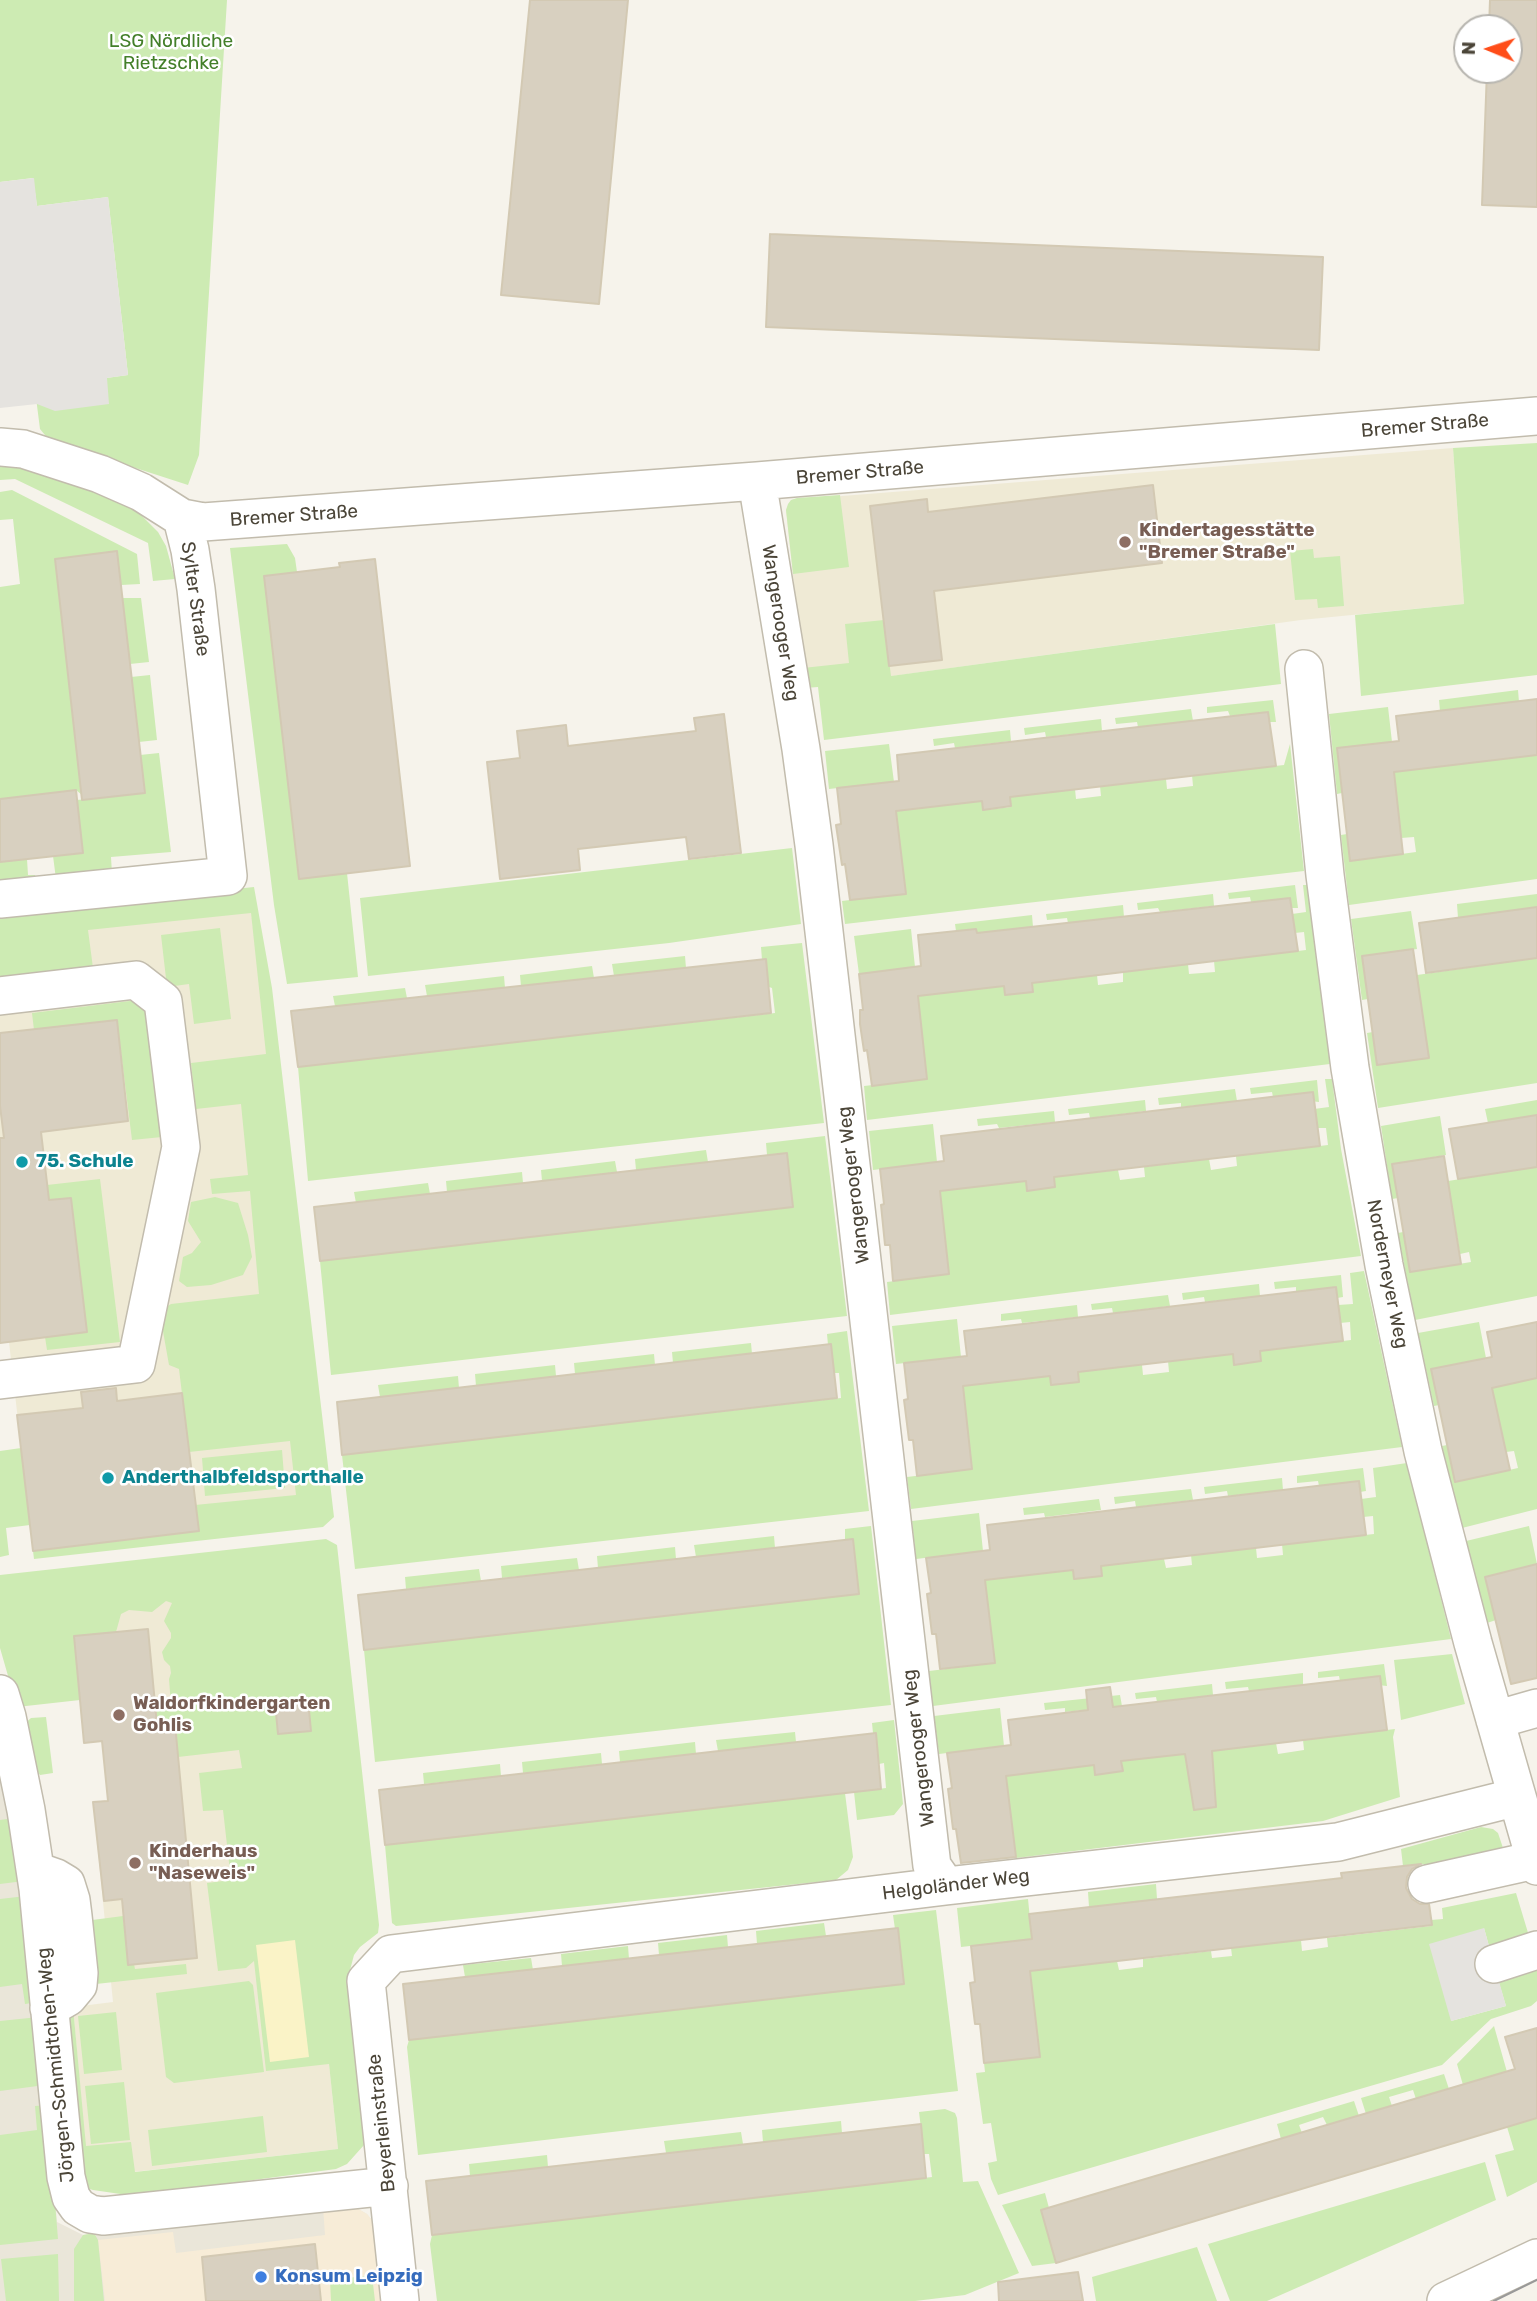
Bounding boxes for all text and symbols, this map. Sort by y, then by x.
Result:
north arrow [1453,14,1523,84]
park label: LSG Nördliche Rietzschke [109,31,233,75]
text: N [1457,41,1480,56]
street label: Bremer Straße [1360,409,1490,443]
street label: Bremer Straße [795,456,925,490]
street label: Bremer Straße [229,500,359,532]
place label: Kindertagesstätte "Bremer Straße" [1139,520,1315,564]
marker: Kindertagesstätte "Bremer Straße" [1117,534,1133,550]
street label: Sylter Straße [176,540,214,658]
street label: Wangerooger Weg [756,543,804,703]
street label: Wangerooger Weg [833,1105,875,1265]
place label: 75. Schule [36,1151,134,1173]
marker: 75. Schule [14,1154,30,1170]
street label: Norderneyer Weg [1361,1197,1413,1351]
place label: Anderthalbfeldsporthalle [122,1467,364,1489]
marker: Anderthalbfeldsporthalle [100,1470,116,1486]
street label: Wangerooger Weg [898,1668,940,1828]
place label: Waldorfkindergarten Gohlis [133,1693,331,1737]
marker: Waldorfkindergarten Gohlis [111,1707,127,1723]
place label: Kinderhaus "Naseweis" [149,1841,257,1885]
marker: Kinderhaus "Naseweis" [127,1855,143,1871]
street label: Helgoländer Weg [881,1865,1031,1905]
street label: Jörgen-Schmidtchen-Weg [32,1946,80,2184]
street label: Beyerleinstraße [363,2053,401,2193]
place label: Konsum Leipzig [275,2266,423,2288]
marker: Konsum Leipzig [253,2269,269,2285]

